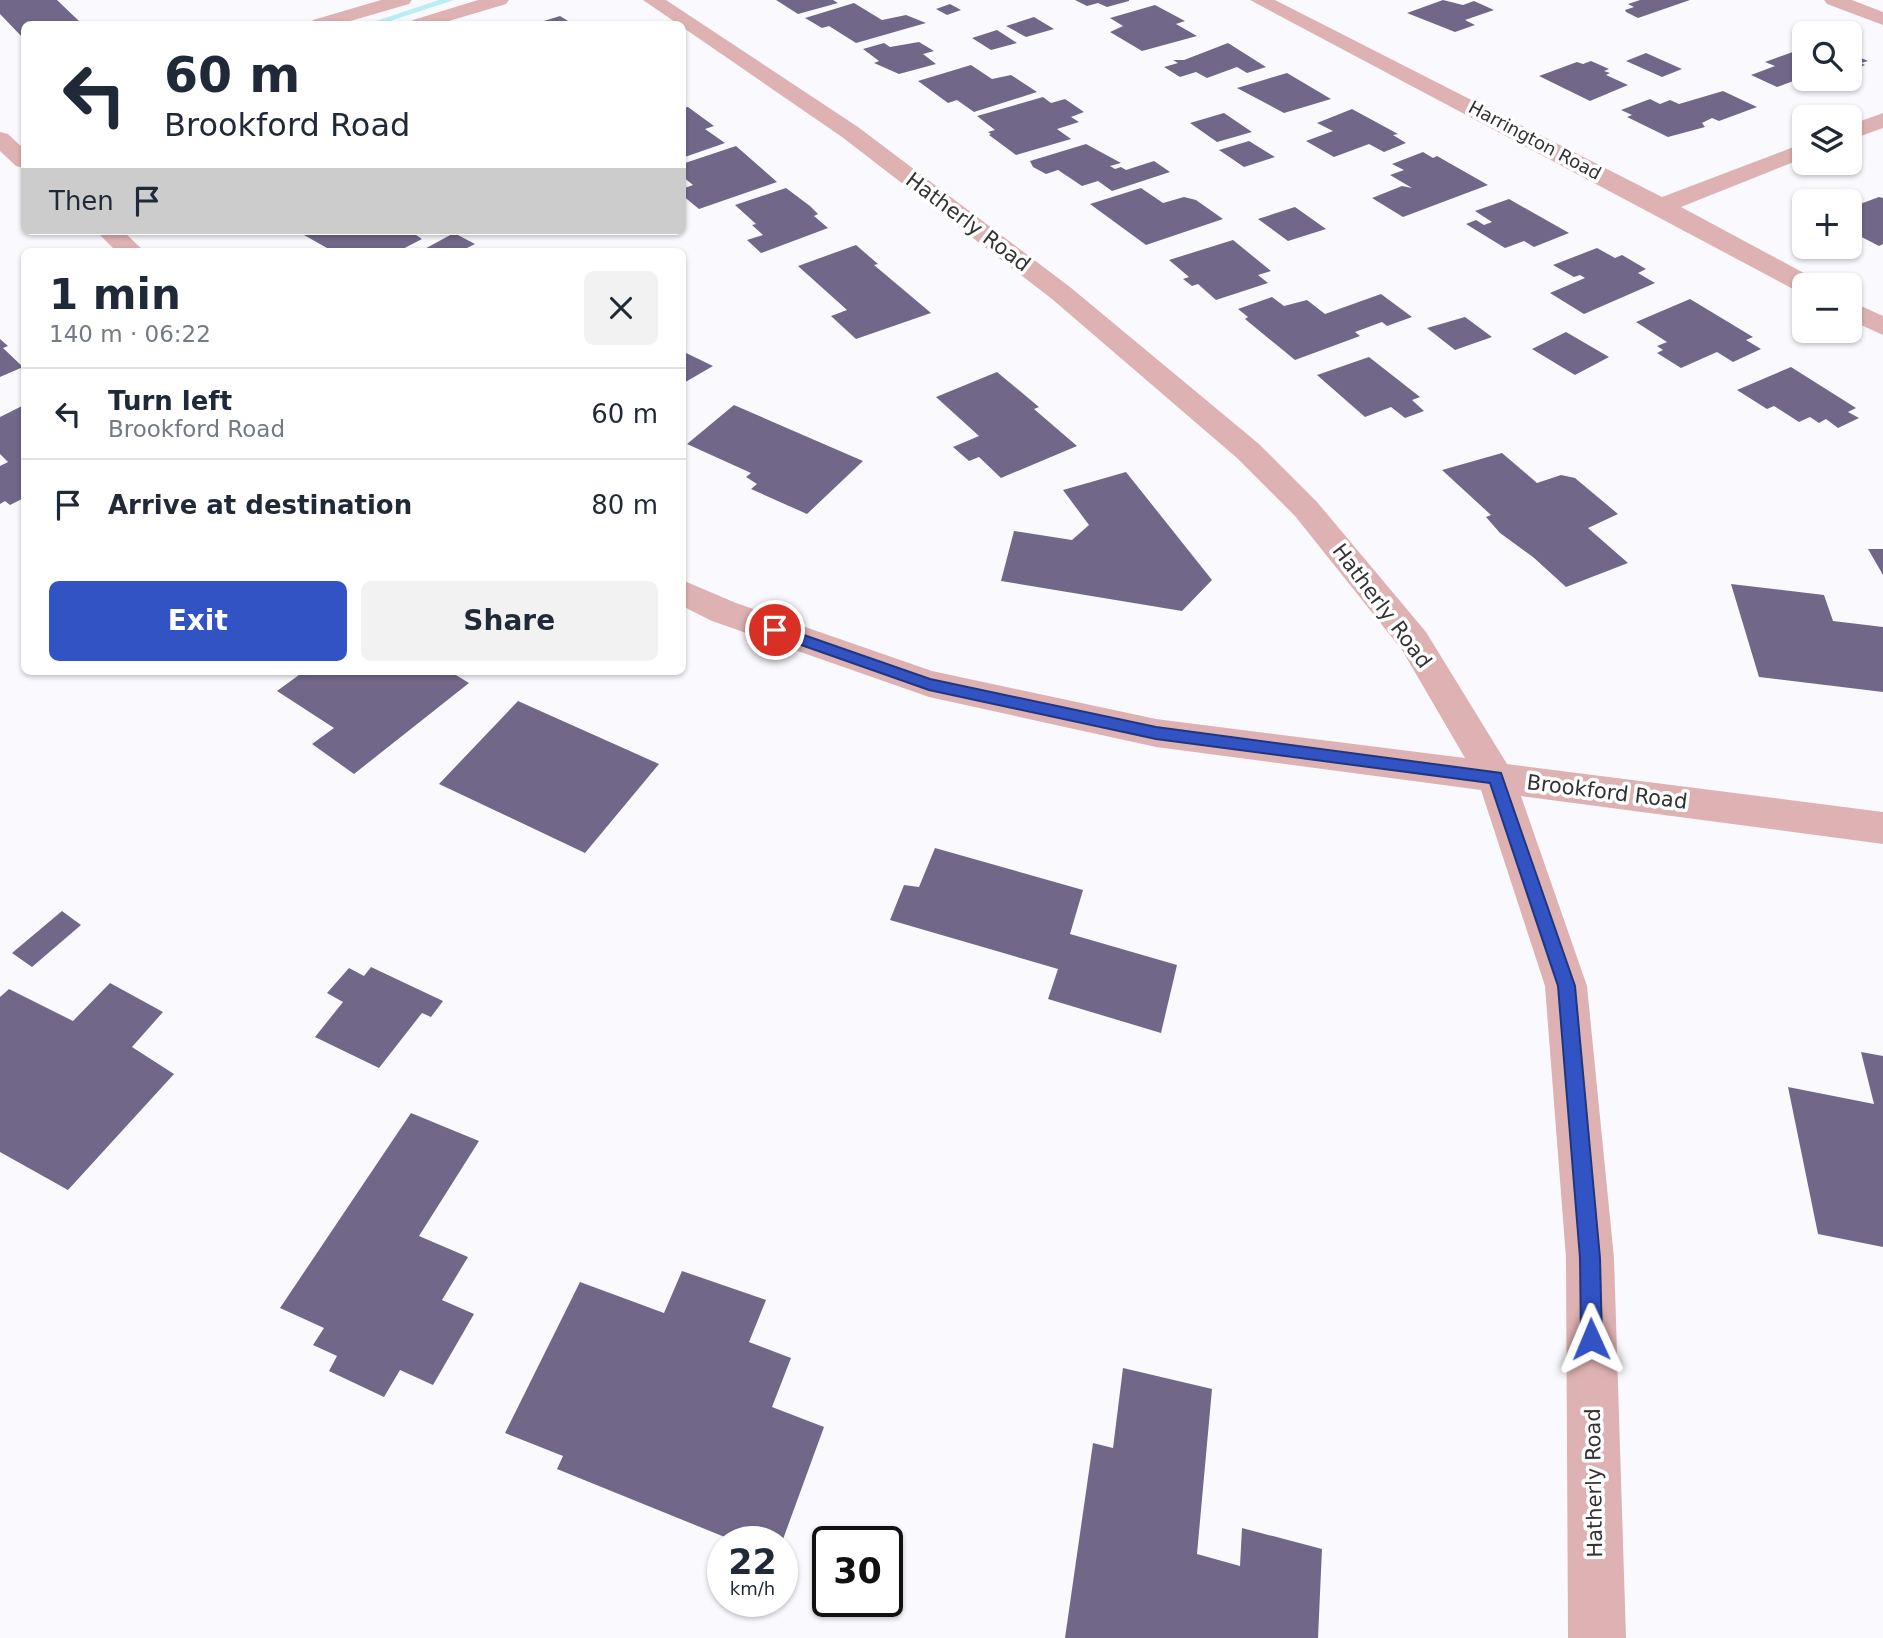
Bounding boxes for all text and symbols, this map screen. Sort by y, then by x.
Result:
map controls [1792,21,1862,343]
button: search [1792,21,1862,91]
text: 60 m [164,47,300,104]
icon: left [49,49,140,140]
street label: Harrington Road [1465,96,1605,184]
button: layers [1792,105,1862,175]
text: Brookford Road [164,106,410,144]
street label: Hatherly Road [901,167,1035,277]
icon: arrive [128,182,166,220]
text: Then [49,186,114,216]
button: + [1792,189,1862,259]
text: 1 min [49,270,181,319]
button: close [584,271,658,345]
button: − [1792,273,1862,343]
text: 140 m · 06:22 [49,321,211,347]
text: Turn left [108,386,232,416]
icon: left [49,395,87,433]
text: 60 m [591,399,658,429]
text: Brookford Road [108,416,285,442]
icon: arrive [49,486,87,524]
text: Arrive at destination [108,490,412,520]
text: 80 m [591,490,658,520]
street label: Hatherly Road [1327,539,1437,673]
button: Exit [49,581,347,661]
button: Share [361,581,658,661]
pin [745,600,805,660]
icon: arrive [756,611,794,649]
street label: Brookford Road [1525,770,1689,814]
position arrow [1554,1302,1628,1376]
street label: Hatherly Road [1581,1408,1607,1558]
speed limit sign: 30 [812,1526,903,1617]
text: 22 [728,1542,777,1582]
text: km/h [730,1578,775,1599]

